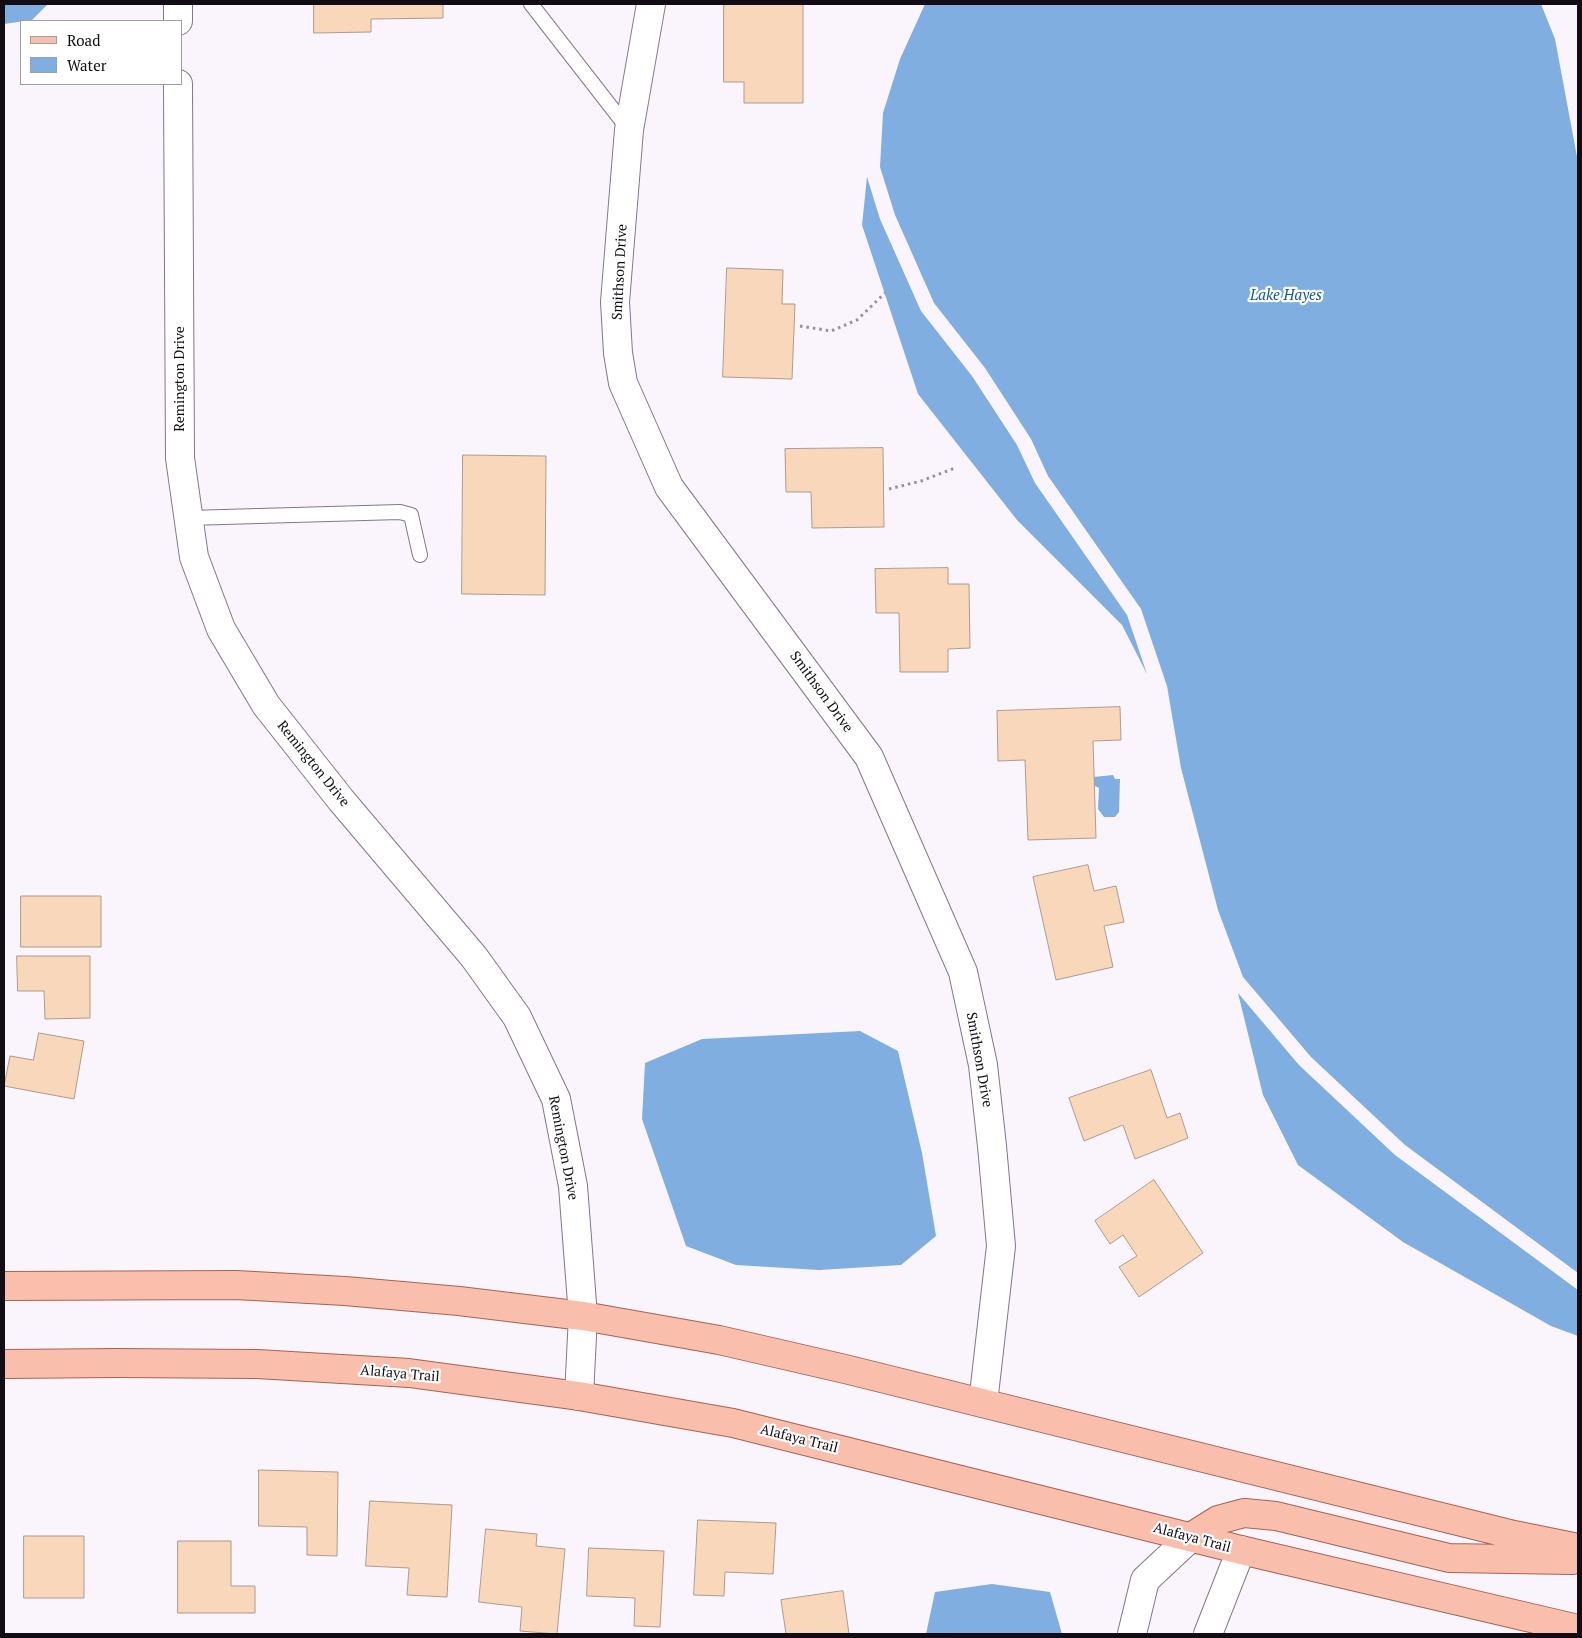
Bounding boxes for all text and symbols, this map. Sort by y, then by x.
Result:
legend [20,20,182,85]
text: Road [67,30,100,50]
text: Water [67,55,106,75]
street label: Smithson Drive [609,224,631,320]
water label: Lake Hayes [1250,287,1322,305]
street label: Remington Drive [172,326,188,432]
street label: Smithson Drive [786,648,856,736]
street label: Remington Drive [273,718,353,810]
street label: Smithson Drive [962,1011,996,1109]
street label: Remington Drive [545,1095,581,1201]
street label: Alafaya Trail [360,1362,440,1386]
street label: Alafaya Trail [758,1421,840,1457]
street label: Alafaya Trail [1151,1520,1233,1556]

